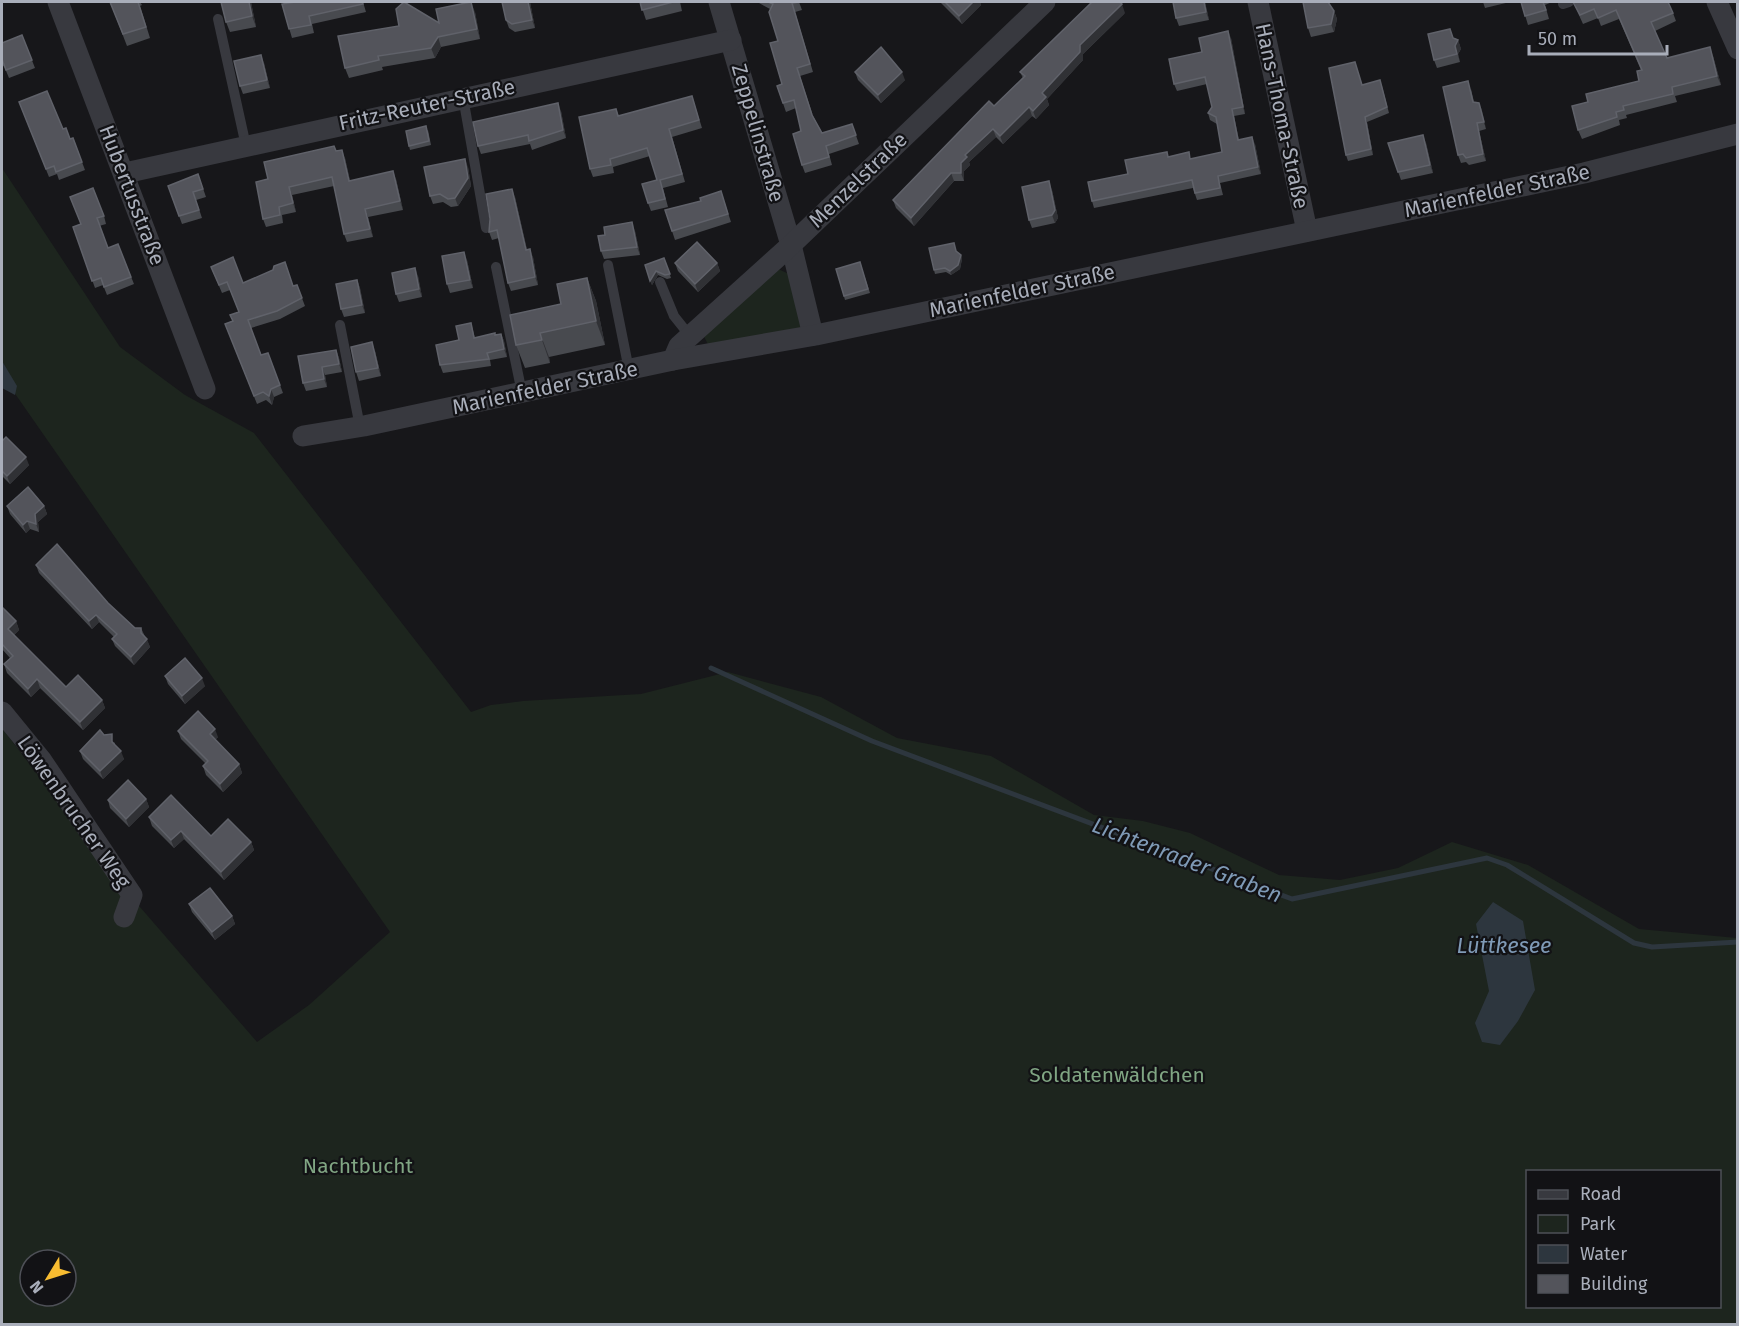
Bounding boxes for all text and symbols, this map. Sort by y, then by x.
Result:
scale bar [1529,18,1667,56]
street label: Hans-Thoma-Straße [1250,21,1314,211]
text: 50 m [1538,28,1577,50]
street label: Zeppelinstraße [726,61,790,205]
street label: Fritz-Reuter-Straße [336,74,518,136]
street label: Hubertusstraße [93,121,171,269]
street label: Menzelstraße [803,127,913,233]
street label: Marienfelder Straße [1402,159,1592,223]
street label: Marienfelder Straße [927,259,1117,323]
street label: Marienfelder Straße [450,356,640,420]
street label: Löwenbrucher Weg [12,730,137,894]
water label: Lichtenrader Graben [1088,811,1286,909]
water label: Lüttkesee [1457,932,1551,959]
park label: Soldatenwäldchen [1029,1062,1205,1088]
park label: Nachtbucht [303,1153,414,1179]
legend [1526,1170,1721,1308]
text: Road [1580,1183,1622,1205]
text: Park [1580,1213,1616,1235]
text: Water [1580,1243,1627,1265]
north arrow [18,1248,78,1308]
text: Building [1580,1273,1648,1295]
text: N [26,1277,47,1297]

